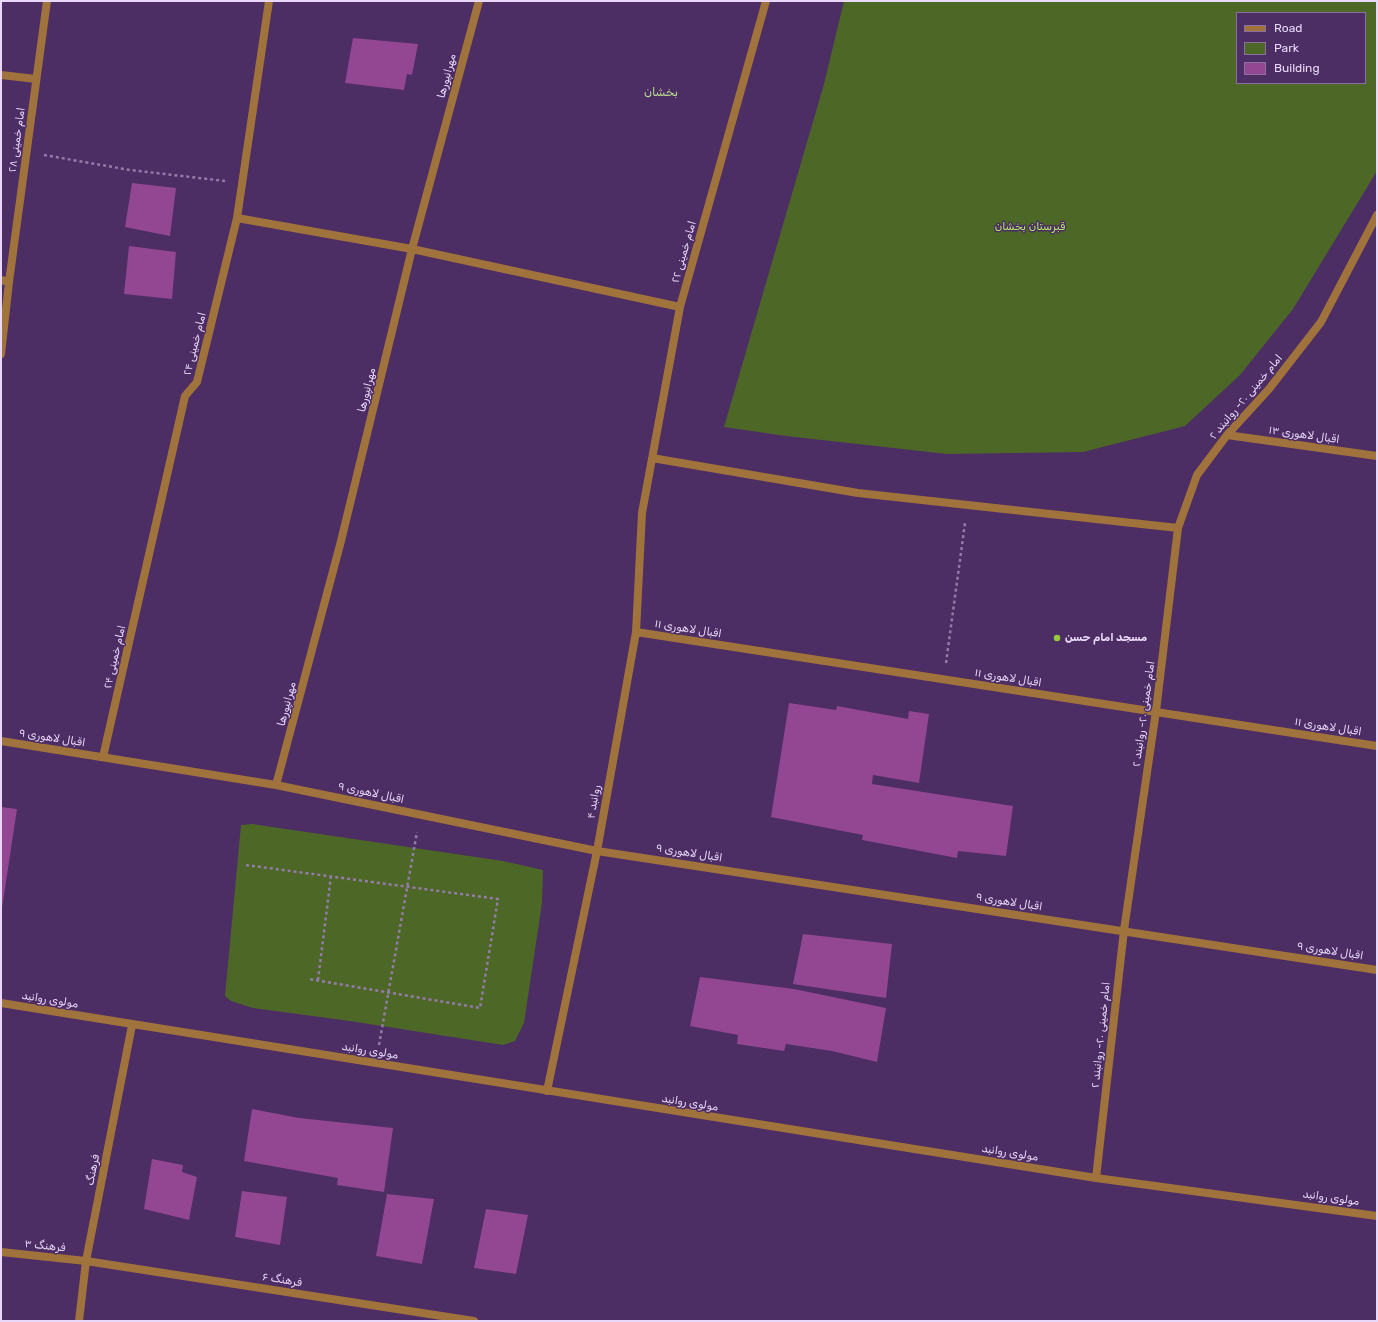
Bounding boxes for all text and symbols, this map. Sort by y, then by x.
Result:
legend [1236,12,1366,84]
text: Road [1274,21,1302,35]
text: Park [1274,41,1299,55]
street label: مهرانپورها [435,52,459,100]
text: Building [1274,61,1320,75]
district label: بخشان [644,86,678,100]
street label: امام خمینی ۲۸ [6,107,28,173]
street label: امام خمینی ۲۲ [669,220,699,284]
park label: قبرستان بخشان [995,220,1065,234]
street label: امام خمینی ۲۴ [181,311,209,377]
street label: امام خمینی ۲۰- روانبند ۲ [1207,352,1285,442]
street label: مهرانپورها [355,366,379,414]
street label: اقبال لاهوری ۱۳ [1268,424,1340,446]
street label: اقبال لاهوری ۱۱ [654,617,722,641]
street label: امام خمینی ۲۴ [101,624,129,690]
place label: مسجد امام حسن [1065,631,1147,645]
marker: مسجد امام حسن [1052,633,1062,643]
street label: امام خمینی ۲۰- روانبند ۲ [1130,660,1158,768]
street label: اقبال لاهوری ۱۱ [974,666,1042,690]
street label: مهرانپورها [275,680,299,728]
street label: اقبال لاهوری ۱۱ [1294,715,1362,739]
street label: اقبال لاهوری ۹ [18,726,86,750]
street label: اقبال لاهوری ۹ [337,780,405,806]
street label: روانبد ۴ [585,784,603,820]
street label: اقبال لاهوری ۹ [655,841,723,865]
street label: اقبال لاهوری ۹ [975,890,1043,914]
street label: اقبال لاهوری ۹ [1296,939,1364,963]
street label: امام خمینی ۲۰- روانبند ۲ [1089,981,1113,1089]
street label: مولوی روانبد [21,989,79,1011]
street label: مولوی روانبد [341,1040,399,1062]
street label: مولوی روانبد [661,1092,719,1114]
street label: مولوی روانبد [981,1142,1039,1164]
street label: فرهنگ [84,1153,102,1187]
street label: مولوی روانبد [1302,1187,1360,1209]
street label: فرهنگ ۳ [24,1237,66,1255]
street label: فرهنگ ۶ [261,1270,303,1290]

